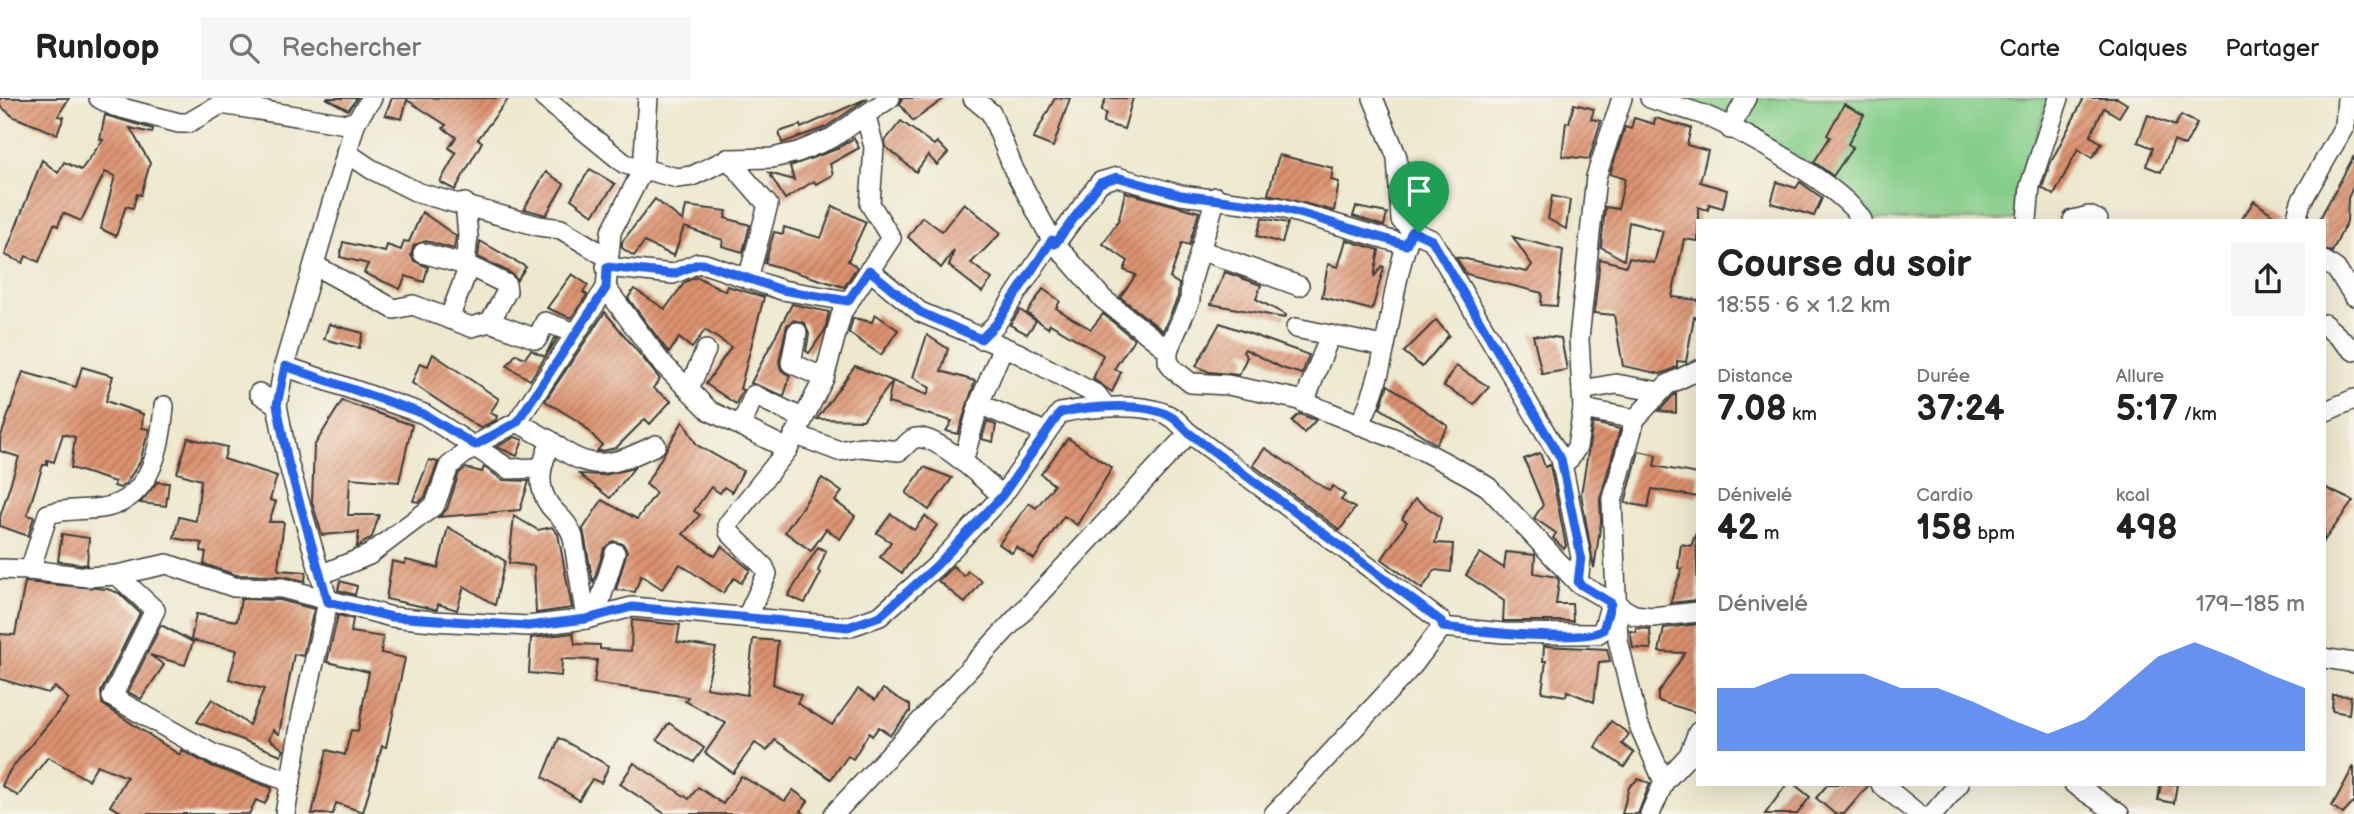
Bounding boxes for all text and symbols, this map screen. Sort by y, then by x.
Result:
search box [201,17,691,80]
text: Runloop [35,28,159,68]
icon: search [225,29,263,67]
text: Rechercher [281,33,421,64]
text: Carte [2000,34,2060,63]
text: Calques [2098,34,2187,63]
text: Partager [2225,34,2319,63]
pin [1389,161,1449,233]
icon: arrive [1400,172,1438,210]
text: Course du soir [1717,242,1972,287]
button: share [2231,242,2305,316]
text: 18:55 · 6 × 1.2 km [1717,291,1891,319]
text: Distance [1717,365,1793,388]
text: Durée [1916,365,1970,388]
text: Allure [2116,365,2164,388]
text: 7.08 [1717,388,1787,431]
text: 37:24 [1916,388,2005,431]
text: 5:17 [2116,388,2178,431]
text: km [1787,403,1817,426]
text: /km [2178,403,2217,426]
text: Dénivelé [1717,484,1792,507]
text: Cardio [1916,484,1973,507]
text: kcal [2116,484,2150,507]
text: 42 [1717,507,1759,550]
text: 158 [1916,507,1972,550]
text: 498 [2116,507,2178,550]
text: m [1759,522,1779,545]
text: bpm [1972,522,2015,545]
text: Dénivelé [1717,590,1808,618]
text: 179–185 m [2196,590,2305,618]

